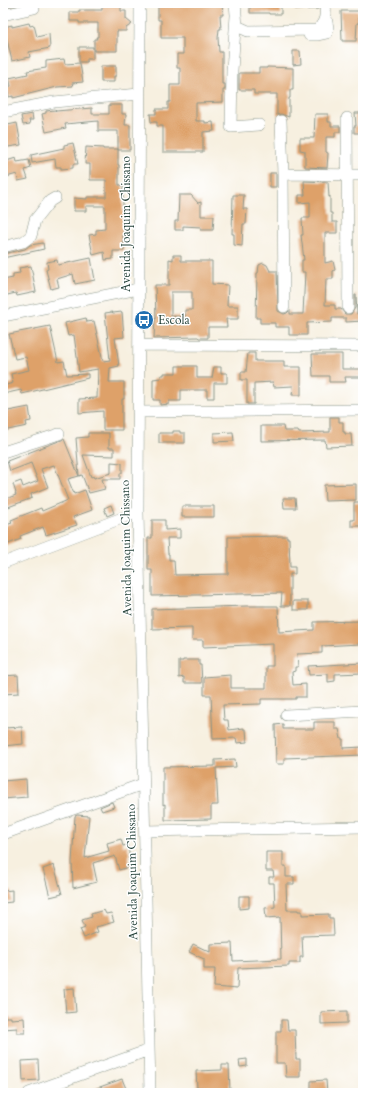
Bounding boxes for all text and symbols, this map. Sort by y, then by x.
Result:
street label: Avenida Joaquim Chissano [118,155,134,292]
bus stop icon: Escola [133,309,155,331]
place label: Escola [158,312,190,328]
street label: Avenida Joaquim Chissano [117,479,135,616]
street label: Avenida Joaquim Chissano [123,803,141,940]

